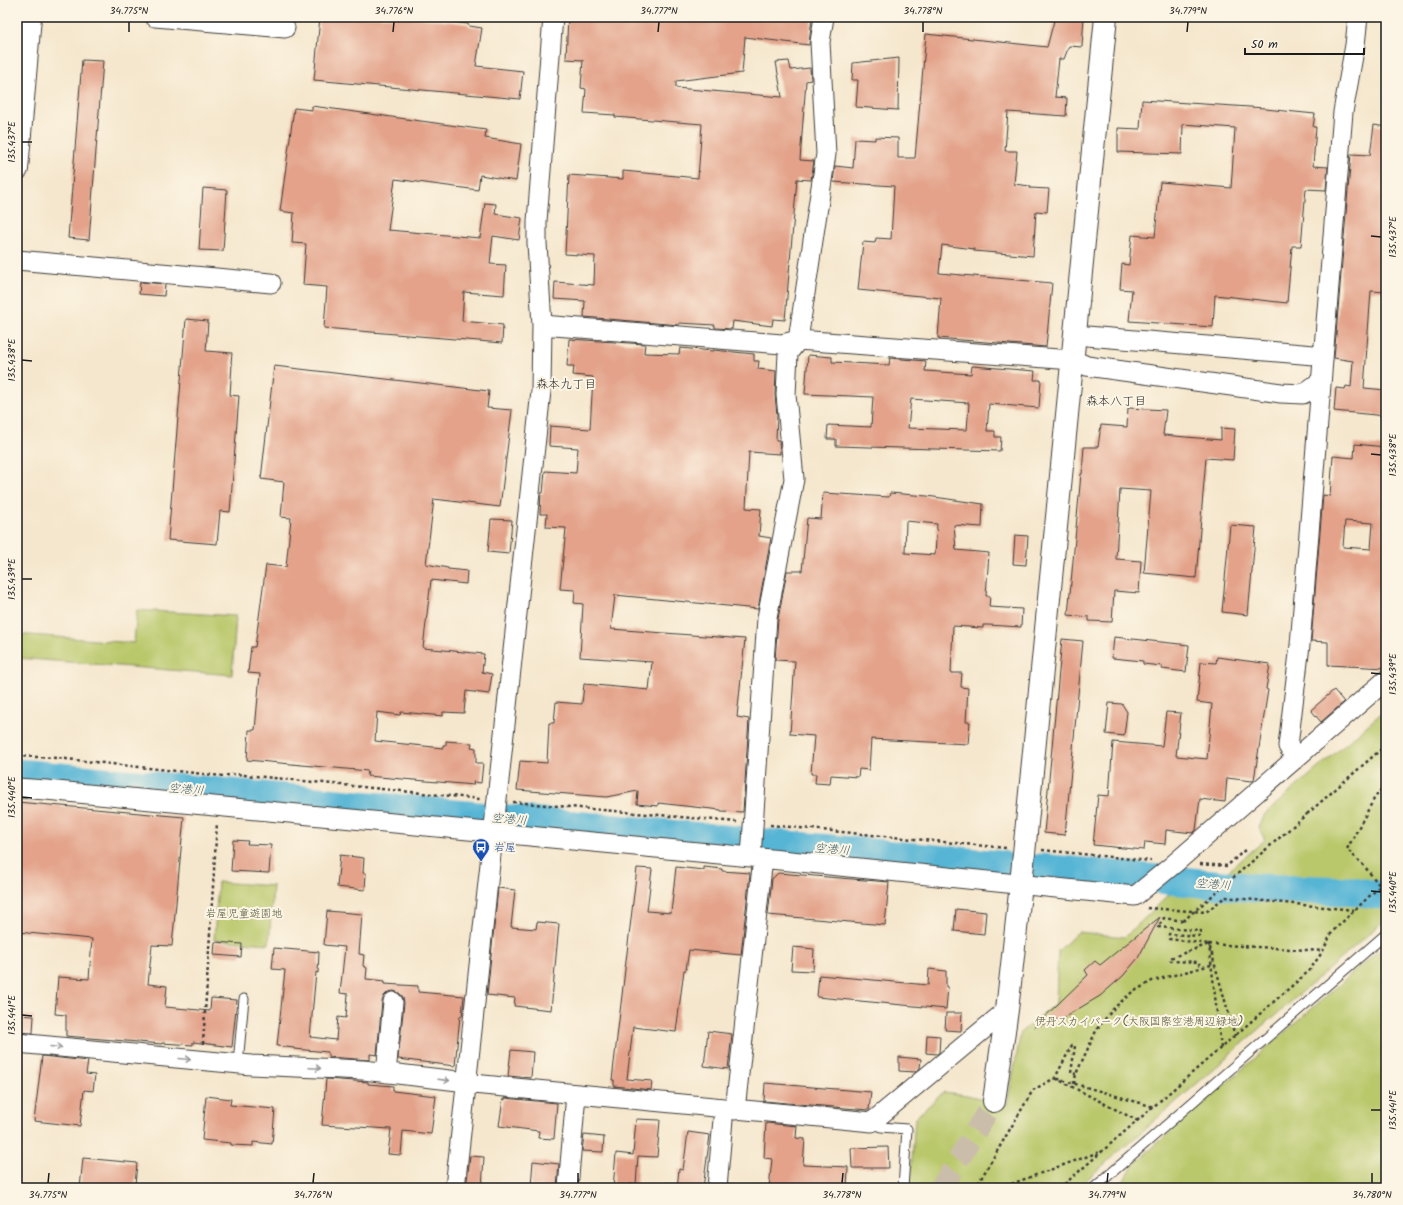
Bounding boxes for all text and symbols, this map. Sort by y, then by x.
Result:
text: 34.775°N [110,3,148,19]
text: 34.776°N [375,3,413,19]
text: 34.777°N [640,3,678,19]
text: 34.778°N [904,3,943,19]
text: 34.779°N [1169,3,1207,19]
scale bar [1245,30,1364,56]
text: 50 m [1251,35,1278,54]
text: 135.437°E [4,120,20,163]
text: 135.437°E [1385,215,1401,258]
text: 135.438°E [4,337,20,382]
district label: 森本九丁目 [536,375,596,394]
district label: 森本八丁目 [1086,392,1146,411]
text: 135.438°E [1385,432,1401,477]
text: 135.439°E [4,557,20,600]
text: 135.439°E [1385,652,1401,695]
text: 135.440°E [4,775,20,818]
water label: 空港川 [167,778,205,801]
water label: 空港川 [490,808,528,831]
bus stop icon: 岩屋 [471,837,491,862]
water label: 空港川 [813,838,851,861]
place label: 岩屋 [494,839,516,857]
text: 135.440°E [1385,870,1401,913]
water label: 空港川 [1194,873,1232,896]
park label: 岩屋児童遊園地 [206,905,283,923]
text: 135.441°E [4,994,20,1035]
park label: 伊丹スカイパーク(大阪国際空港周辺緑地) [1035,1013,1243,1031]
one-way arrow [49,1043,62,1050]
one-way arrow [178,1055,191,1062]
one-way arrow [308,1064,321,1071]
one-way arrow [437,1076,450,1083]
text: 135.441°E [1385,1089,1401,1130]
text: 34.775°N [29,1187,67,1203]
text: 34.776°N [294,1187,332,1203]
text: 34.777°N [559,1187,597,1203]
text: 34.778°N [823,1187,862,1203]
text: 34.779°N [1088,1187,1126,1203]
text: 34.780°N [1352,1187,1392,1203]

